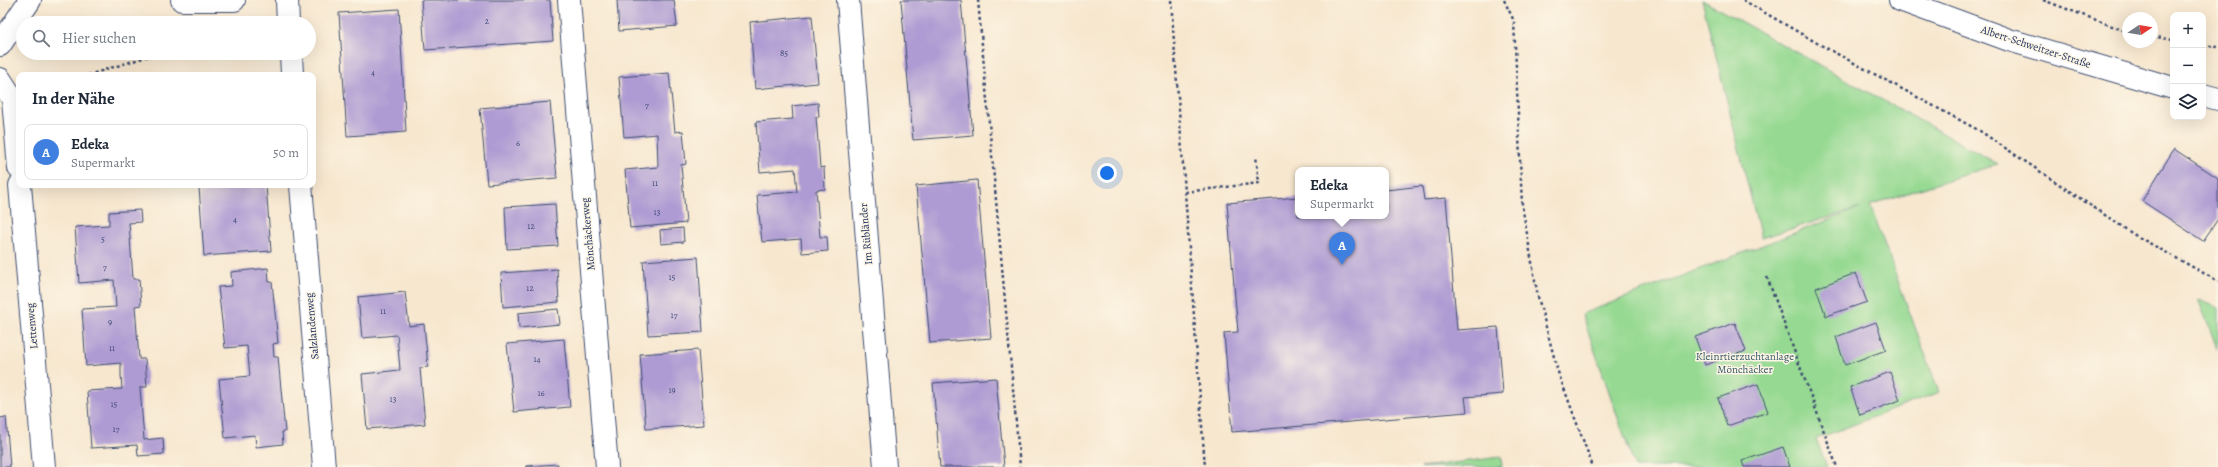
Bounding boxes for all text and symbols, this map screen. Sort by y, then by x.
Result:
north arrow [2122,12,2158,48]
map controls [2170,12,2206,120]
button: + [2170,12,2206,48]
house number: 2 [485,15,490,27]
search box [16,16,316,60]
street label: Albert-Schweitzer-Straße [1978,22,2093,72]
icon: search [30,27,52,49]
text: Hier suchen [62,28,136,48]
house number: 85 [780,47,788,59]
button: − [2170,48,2206,84]
house number: 4 [371,66,375,78]
button: layers [2170,84,2206,120]
text: In der Nähe [32,87,115,110]
house number: 7 [645,99,649,111]
text: Edeka [71,134,109,154]
house number: 6 [516,137,520,149]
text: A [42,144,50,161]
text: 50 m [273,144,299,161]
text: Supermarkt [71,154,135,171]
your location [1097,163,1117,183]
popup [1295,167,1389,219]
text: Edeka [1310,175,1348,195]
house number: 11 [652,177,658,189]
text: Supermarkt [1310,195,1374,212]
street label: Mönchäckerweg [577,196,599,271]
street label: Im Rübländer [856,202,876,266]
house number: 13 [654,206,661,218]
house number: 4 [233,213,237,225]
house number: 12 [527,220,535,232]
pin: A [1329,232,1355,265]
house number: 5 [101,233,105,245]
house number: 7 [103,261,107,273]
house number: 15 [669,271,676,283]
house number: 12 [526,282,534,294]
street label: Salzlandenweg [302,292,322,360]
street label: Lettenweg [22,302,41,350]
house number: 11 [380,305,386,317]
house number: 17 [671,309,678,321]
house number: 9 [108,316,112,328]
house number: 11 [109,342,115,354]
park label: Kleinrtierzuchtanlage Mönchäcker [1696,349,1794,377]
house number: 14 [533,353,541,365]
house number: 19 [668,384,676,396]
house number: 16 [537,387,545,399]
house number: 13 [390,393,397,405]
house number: 15 [111,398,118,410]
house number: 17 [113,423,120,435]

